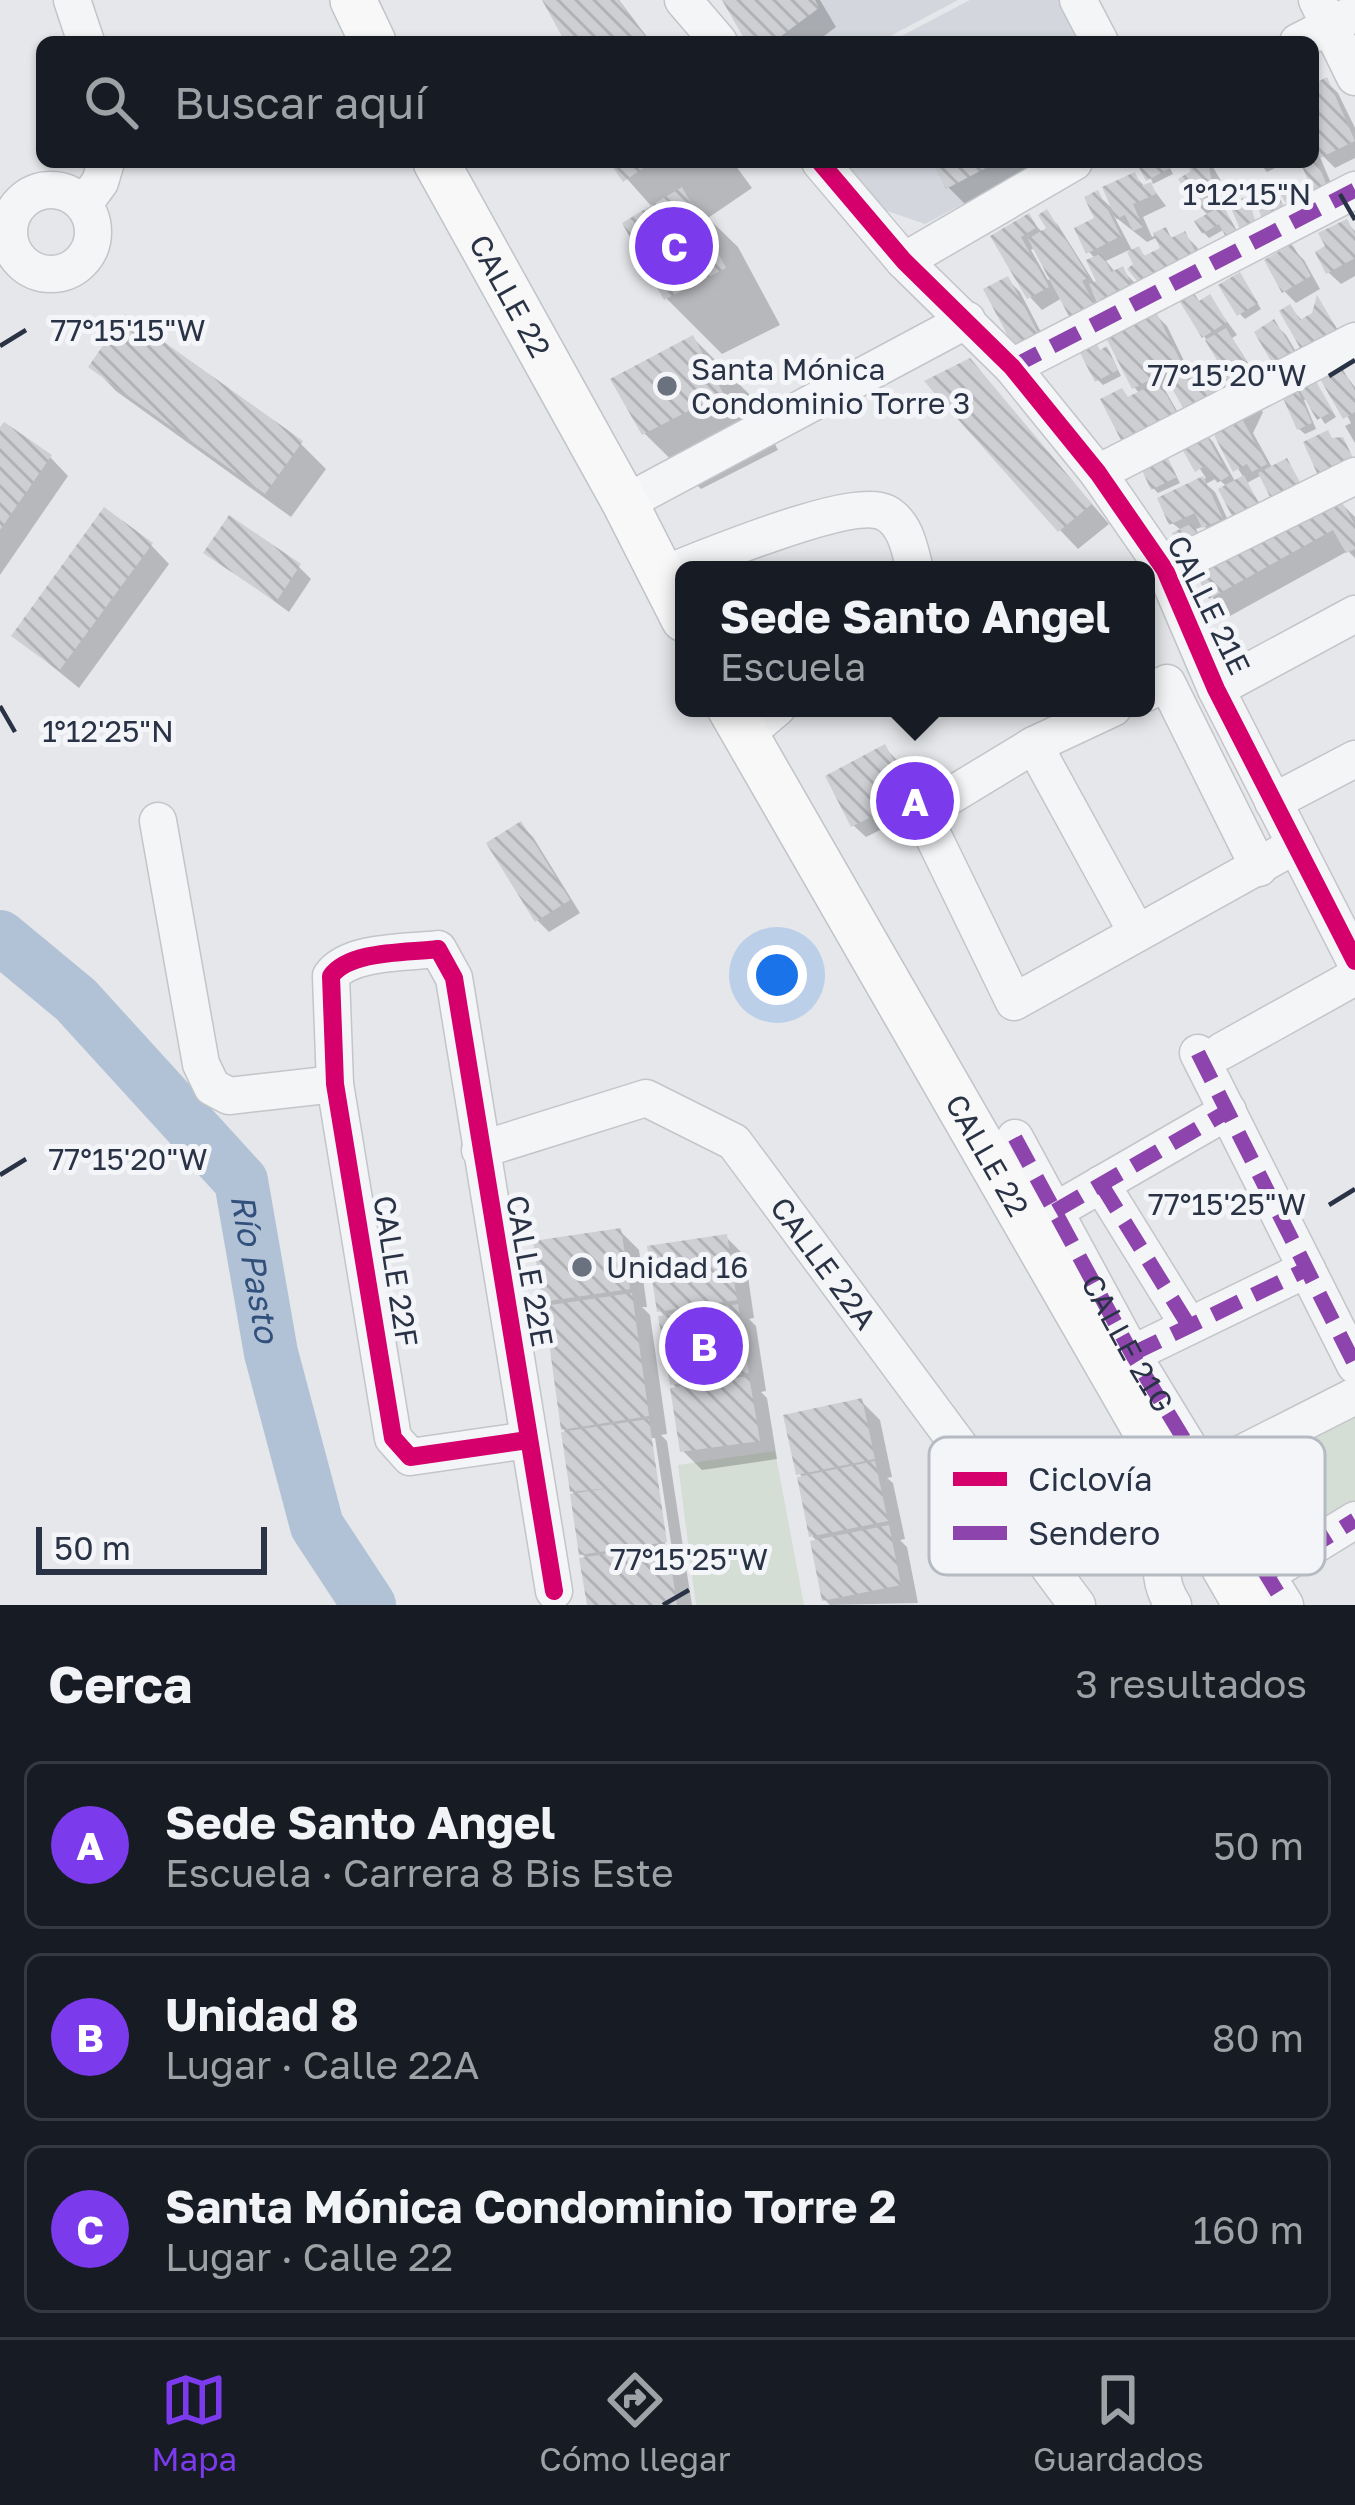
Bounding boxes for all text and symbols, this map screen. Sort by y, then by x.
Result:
search box [36,36,1319,168]
icon: search [78,69,144,135]
text: Buscar aquí [174,75,426,129]
text: 1°12'15"N [1183,176,1311,212]
pin: C [635,201,713,291]
street label: CALLE 22 [462,228,559,363]
text: 77°15'15"W [50,312,206,348]
place label: Santa Mónica Condominio Torre 3 [691,351,970,421]
text: 77°15'20"W [1147,357,1307,393]
marker: Santa Mónica Condominio Torre 3 [654,373,680,399]
street label: CALLE 21E [1160,530,1258,680]
popup [675,561,1155,717]
text: Sede Santo Angel [720,589,1110,643]
text: Escuela [720,643,866,690]
text: 1°12'25"N [42,713,174,749]
pin: A [876,756,954,846]
your location [747,945,807,1005]
street label: CALLE 22 [938,1088,1036,1223]
text: 77°15'20"W [48,1141,208,1177]
text: 77°15'25"W [1148,1186,1306,1222]
street label: CALLE 22A [763,1190,884,1336]
water label: Río Pasto [224,1191,289,1347]
street label: CALLE 22F [366,1193,426,1349]
street label: CALLE 22E [499,1193,561,1349]
place label: Unidad 16 [606,1249,748,1285]
marker: Unidad 16 [569,1254,595,1280]
street label: CALLE 21G [1074,1268,1181,1419]
pin: B [665,1301,743,1391]
legend [929,1437,1325,1575]
text: Ciclovía [1028,1459,1153,1498]
text: Sendero [1028,1513,1160,1552]
scale bar [36,1521,267,1574]
text: 50 m [54,1528,131,1567]
text: 77°15'25"W [610,1541,768,1577]
text: Cerca [48,1653,192,1714]
text: 3 resultados [1075,1660,1307,1707]
text: Sede Santo Angel [165,1795,555,1849]
text: A [76,1822,104,1869]
text: 50 m [1213,1822,1304,1869]
text: Escuela · Carrera 8 Bis Este [165,1849,674,1896]
text: Unidad 8 [165,1987,359,2041]
text: B [76,2014,104,2061]
text: 80 m [1212,2014,1304,2061]
text: Lugar · Calle 22A [165,2041,479,2088]
text: Santa Mónica Condominio Torre 2 [165,2179,896,2233]
text: C [76,2206,104,2253]
text: 160 m [1193,2206,1304,2253]
text: Lugar · Calle 22 [165,2233,453,2280]
tab: Mapa [151,2367,237,2478]
tab: Cómo llegar [539,2367,731,2478]
tab: Guardados [1033,2367,1204,2478]

